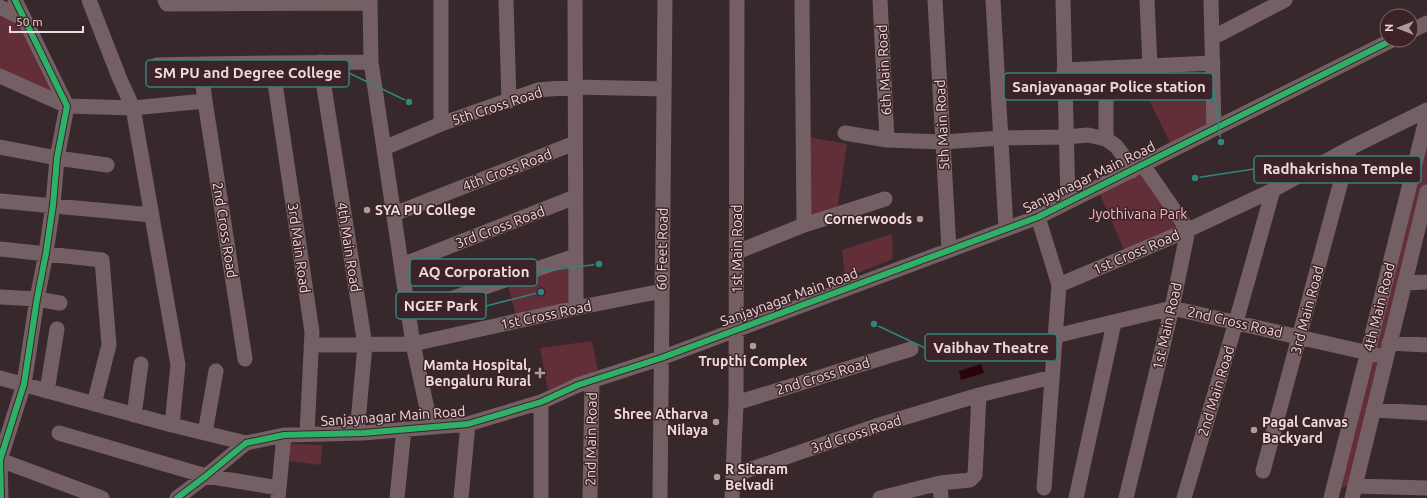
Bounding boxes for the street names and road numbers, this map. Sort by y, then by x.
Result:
street label: 6th Main Road [874,24,894,116]
street label: 5th Main Road [932,79,952,171]
street label: 5th Cross Road [450,84,544,128]
street label: Sanjaynagar Main Road [1020,138,1158,216]
street label: 4th Cross Road [460,146,554,194]
street label: 2nd Cross Road [210,181,240,279]
street label: 4th Main Road [334,201,364,293]
street label: 3rd Main Road [285,202,313,294]
street label: 3rd Cross Road [453,203,547,251]
street label: 1st Main Road [729,205,745,293]
street label: 60 Feet Road [653,207,671,291]
street label: 1st Cross Road [1090,227,1182,277]
street label: 4th Main Road [1360,261,1398,353]
street label: 3rd Main Road [1288,264,1326,356]
street label: Sanjaynagar Main Road [718,265,860,329]
street label: 1st Main Road [1149,281,1185,371]
street label: 1st Cross Road [499,298,593,332]
street label: 2nd Cross Road [1186,303,1284,341]
street label: 2nd Main Road [1195,344,1237,438]
street label: 2nd Cross Road [774,354,872,398]
street label: 2nd Main Road [582,392,600,486]
street label: Sanjaynagar Main Road [320,403,466,429]
street label: 3rd Cross Road [809,412,903,456]

